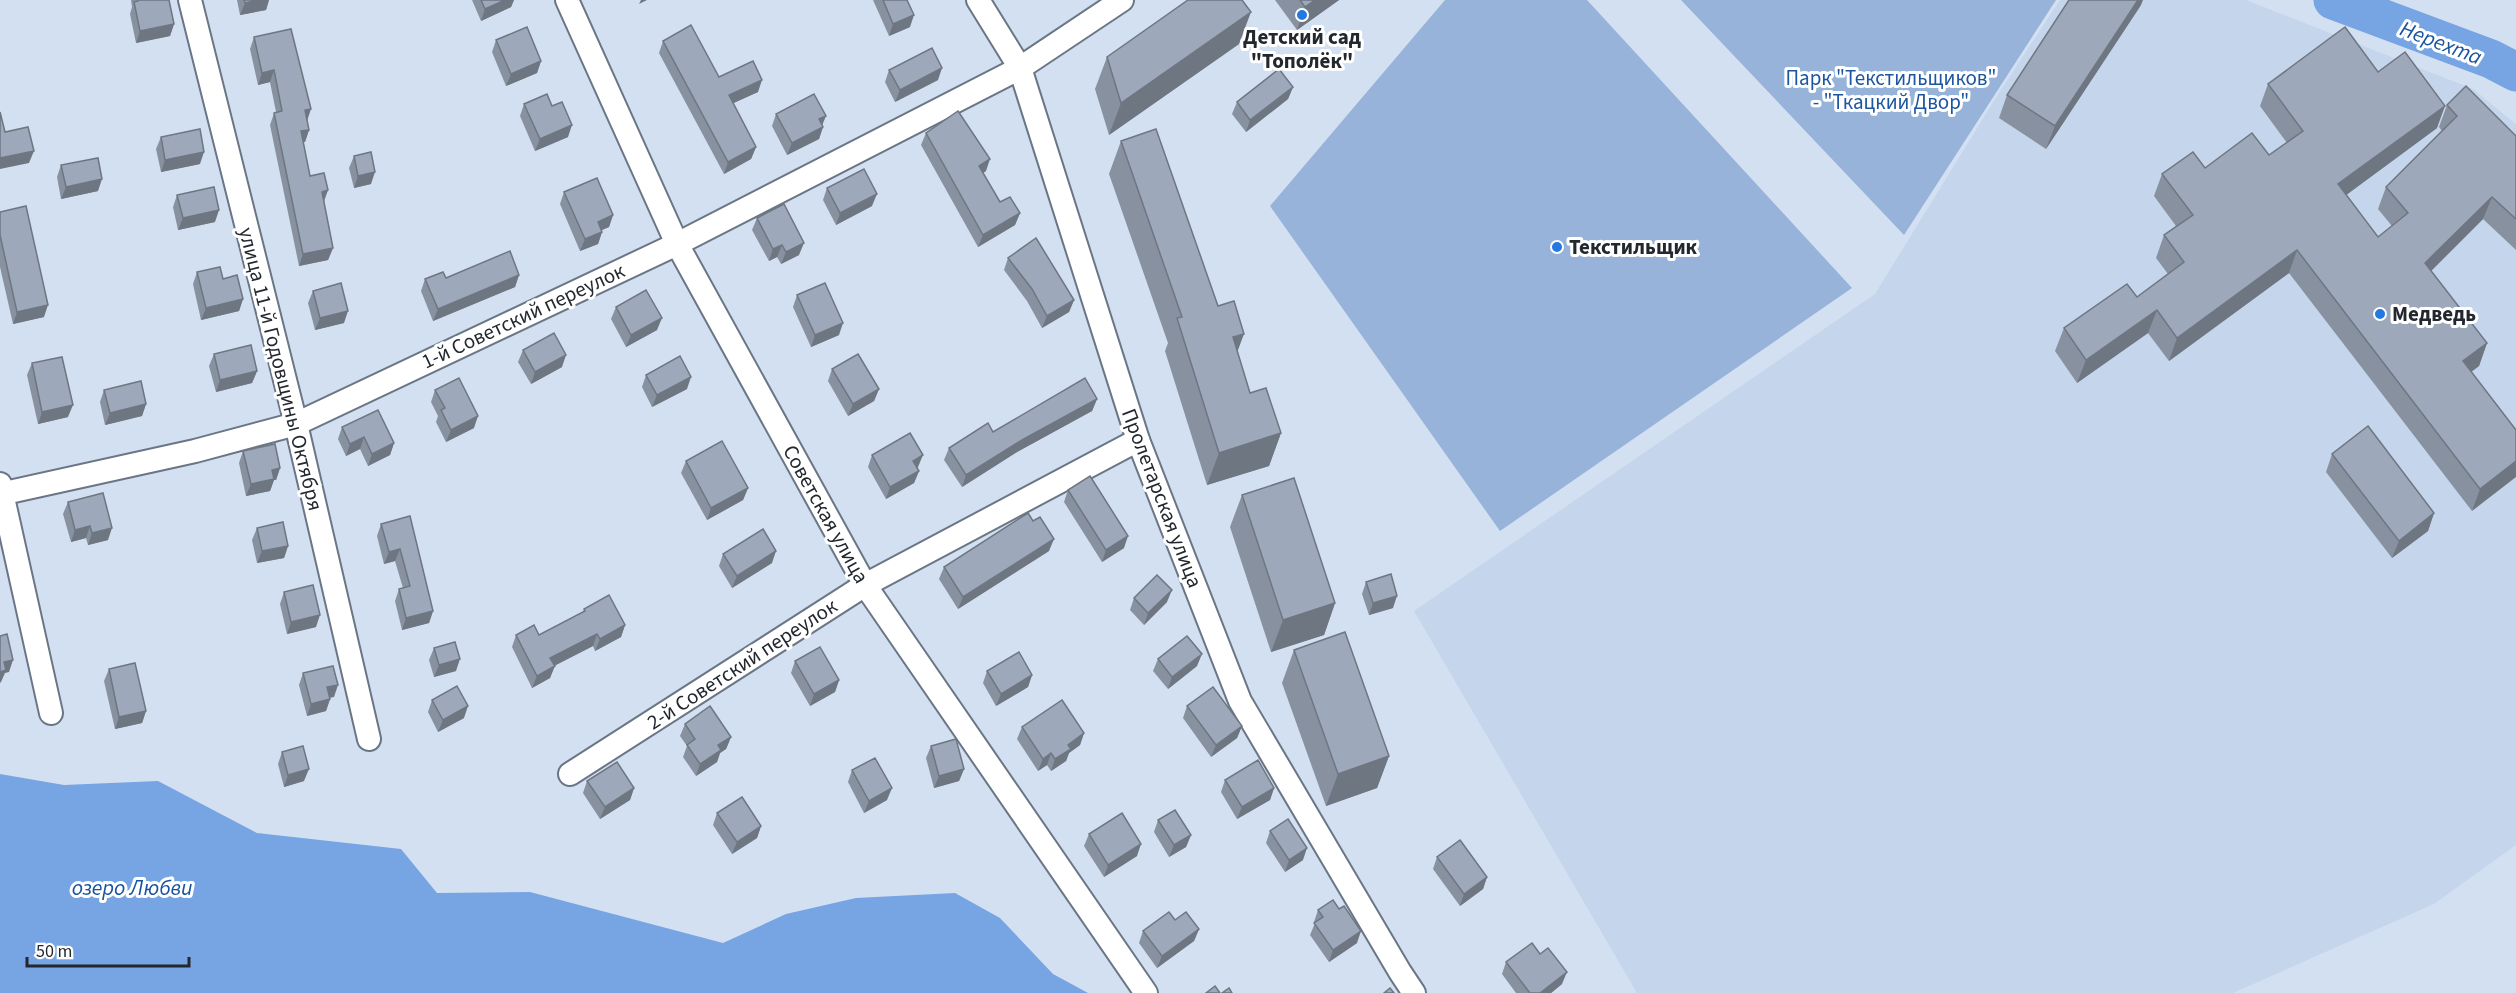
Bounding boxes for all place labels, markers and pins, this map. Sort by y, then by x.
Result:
marker: Детский сад "Тополёк" [1295,8,1309,22]
place label: Детский сад "Тополёк" [1243,22,1362,76]
place label: Текстильщик [1569,232,1698,262]
marker: Текстильщик [1550,240,1564,254]
place label: Медведь [2392,299,2476,329]
marker: Медведь [2373,307,2387,321]

